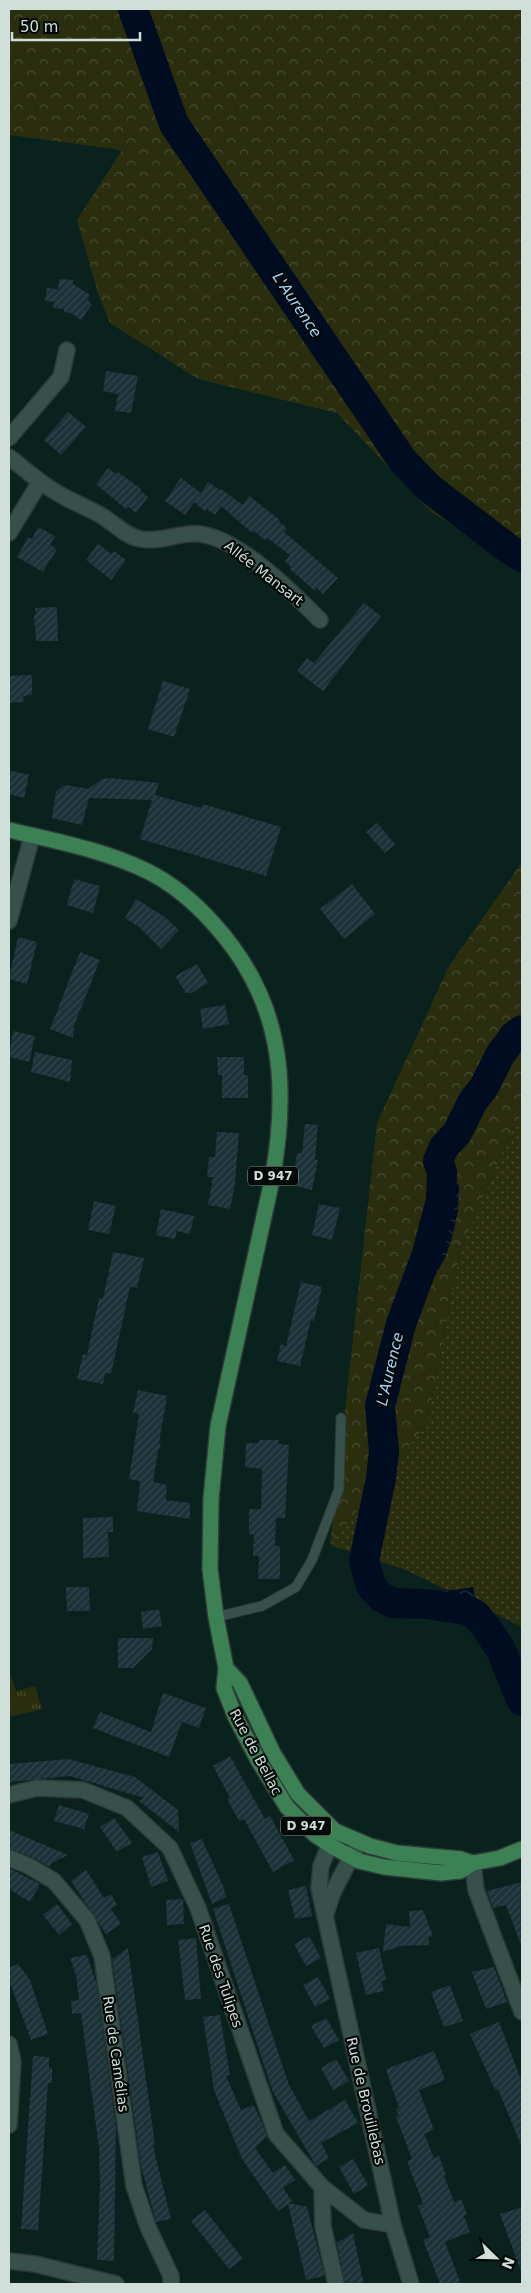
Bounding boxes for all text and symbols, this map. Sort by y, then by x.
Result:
scale bar [12,10,140,42]
text: 50 m [20,18,58,36]
water label: L'Aurence [269,269,325,341]
street label: Allée Mansart [221,537,307,609]
road number: D 947 [248,1166,298,1186]
water label: L'Aurence [373,1331,407,1407]
street label: Rue de Bellac [227,1706,285,1798]
road number: D 947 [281,1816,331,1835]
street label: Rue des Tulipes [196,1922,246,2030]
street label: Rue de Camélias [100,1995,132,2113]
street label: Rue de Brouillebas [344,2036,388,2166]
north arrow [471,2233,521,2283]
text: N [498,2255,518,2272]

